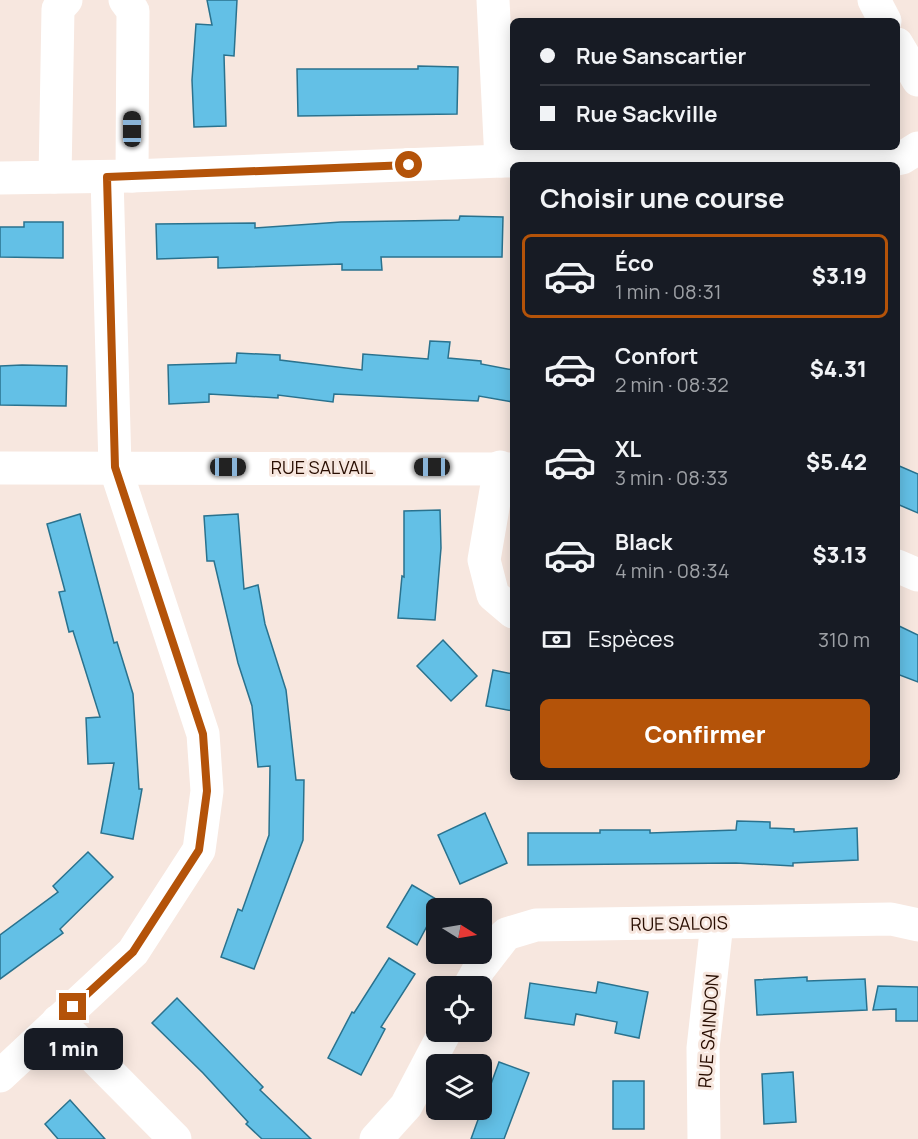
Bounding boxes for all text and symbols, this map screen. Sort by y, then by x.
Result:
text: Rue Sanscartier [576,41,746,71]
text: Rue Sackville [576,99,717,129]
car [123,111,141,147]
route start [395,151,422,178]
text: Choisir une course [540,179,784,216]
text: Éco [615,248,654,278]
icon: car [543,249,597,303]
text: $3.19 [812,261,867,291]
text: 1 min · 08:31 [615,278,722,305]
text: Confort [615,341,698,371]
icon: car [543,342,597,396]
text: $4.31 [810,354,867,384]
text: 2 min · 08:32 [615,371,729,398]
text: XL [615,434,641,464]
icon: car [543,435,597,489]
text: $5.42 [806,447,867,477]
street label: RUE SALVAIL [271,455,373,479]
car [210,458,246,476]
car [414,458,450,476]
text: 3 min · 08:33 [615,464,728,491]
text: Black [615,527,672,557]
icon: car [543,528,597,582]
text: $3.13 [813,540,867,570]
text: 4 min · 08:34 [615,557,729,584]
icon: cash [540,623,573,656]
text: Espèces [588,624,674,654]
text: 310 m [818,626,870,653]
button: Confirmer [540,699,870,768]
north arrow [426,898,492,964]
map controls [426,898,492,1120]
street label: RUE SALOIS [630,910,728,936]
street label: RUE SAINDON [692,973,724,1089]
button: locate [426,976,492,1042]
route end [59,993,86,1020]
callout: 1 min [23,1028,122,1070]
text: 1 min [48,1035,99,1062]
button: layers [426,1054,492,1120]

